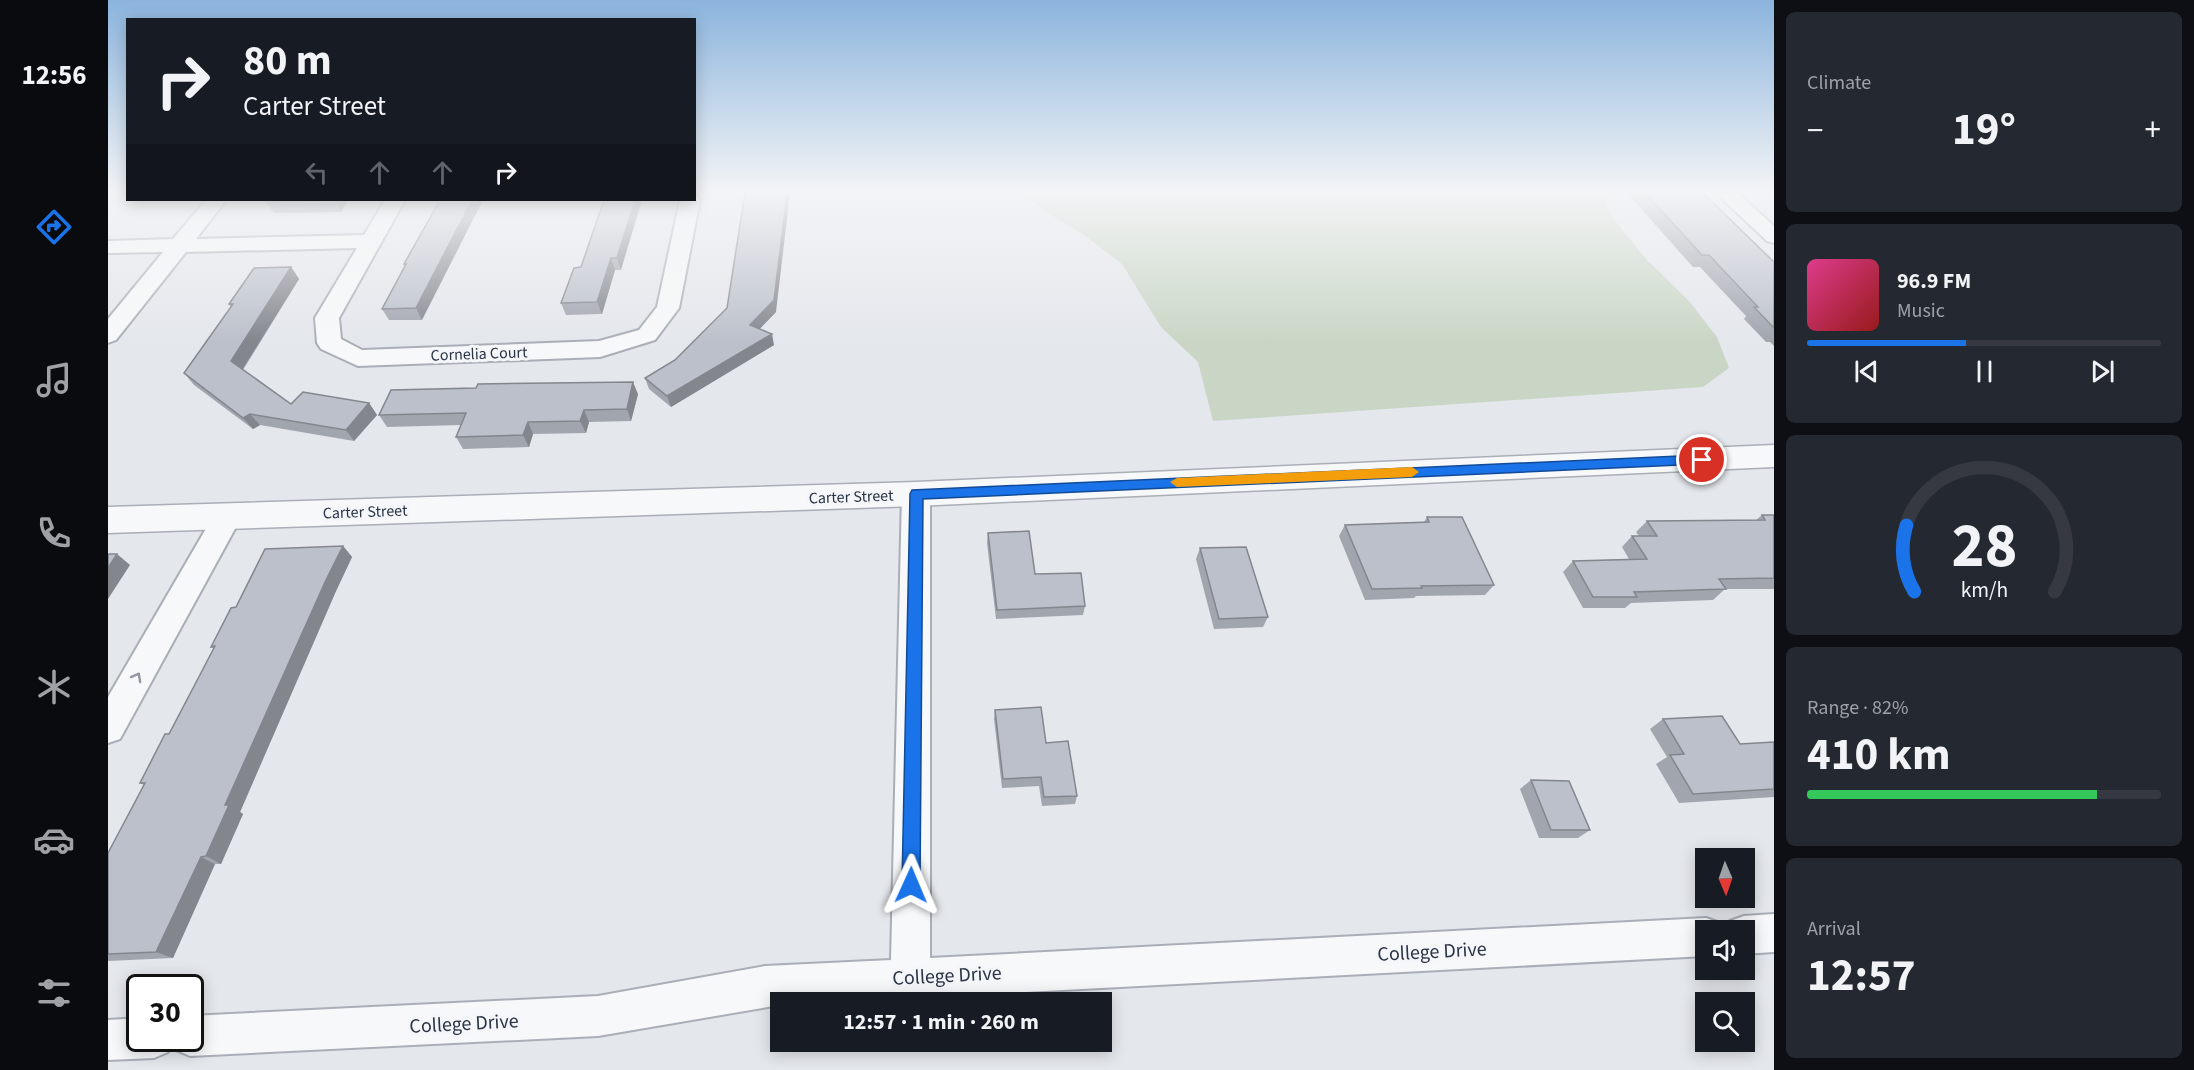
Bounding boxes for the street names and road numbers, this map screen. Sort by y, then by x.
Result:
street label: Cornelia Court [430,341,528,367]
street label: Carter Street [808,485,894,509]
street label: Carter Street [322,500,408,524]
street label: College Drive [1377,935,1487,969]
street label: College Drive [892,959,1002,993]
street label: College Drive [409,1007,519,1041]

